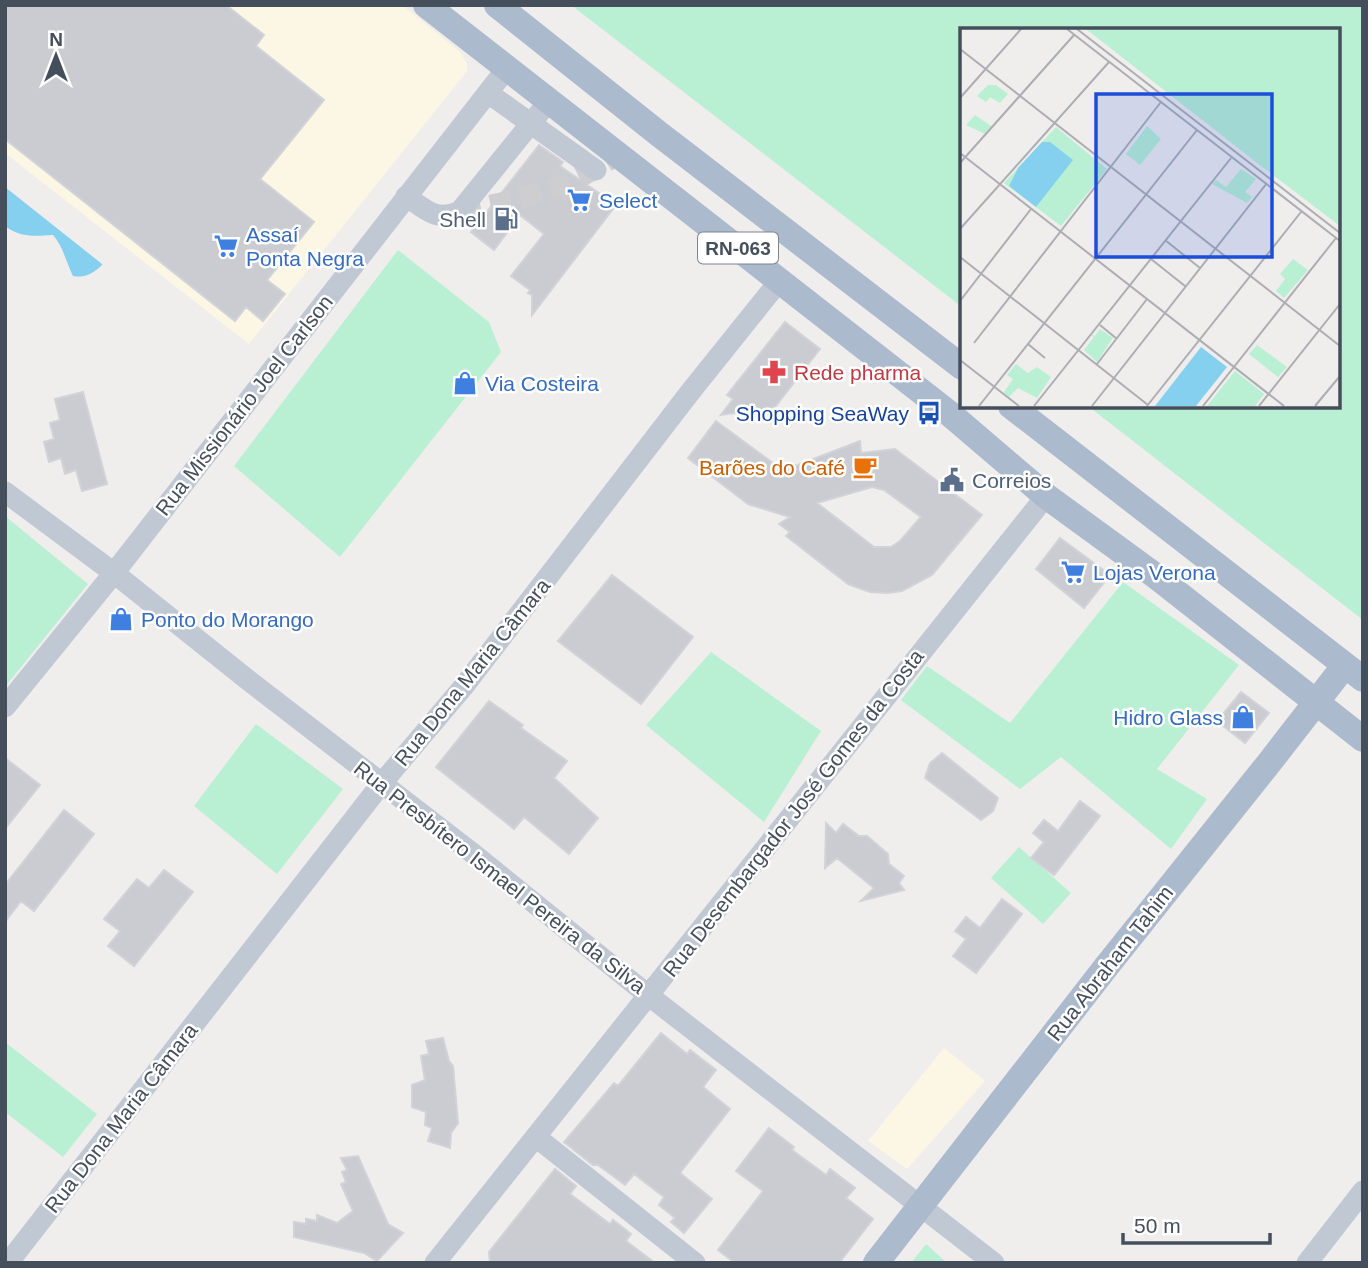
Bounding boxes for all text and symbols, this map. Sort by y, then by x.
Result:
north arrow [21,21,91,91]
inset map [960,28,1340,408]
text: N [49,29,63,50]
supermarket icon: Select [565,186,593,214]
place label: Select [599,189,658,212]
fuel station icon: Shell [492,205,520,233]
place label: Shell [439,208,486,231]
place label: Assaí Ponta Negra [246,223,364,270]
supermarket icon: Assaí Ponta Negra [212,232,240,260]
road number: RN-063 [698,232,778,264]
street label: Rua Missionário Joel Carlson [151,290,337,520]
pharmacy icon: Rede pharma [760,358,788,386]
place label: Rede pharma [794,361,922,384]
shop icon: Via Costeira [451,369,479,397]
place label: Via Costeira [485,372,599,395]
bus stop icon: Shopping SeaWay [915,399,943,427]
place label: Shopping SeaWay [736,402,909,425]
cafe icon: Barões do Café [851,453,879,481]
place label: Barões do Café [699,456,845,479]
public building icon: Correios [938,466,966,494]
place label: Correios [972,469,1051,492]
supermarket icon: Lojas Verona [1059,558,1087,586]
place label: Lojas Verona [1093,561,1216,584]
street label: Rua Dona Maria Câmara [390,574,555,770]
shop icon: Ponto do Morango [107,605,135,633]
place label: Ponto do Morango [141,608,314,631]
street label: Rua Desembargador José Gomes da Costa [658,645,928,981]
shop icon: Hidro Glass [1229,703,1257,731]
place label: Hidro Glass [1113,706,1223,729]
street label: Rua Presbítero Ismael Pereira da Silva [350,756,650,998]
street label: Rua Abraham Tahim [1042,881,1178,1045]
street label: Rua Dona Maria Câmara [40,1019,202,1217]
scale bar [1123,1202,1270,1246]
text: 50 m [1134,1214,1181,1237]

